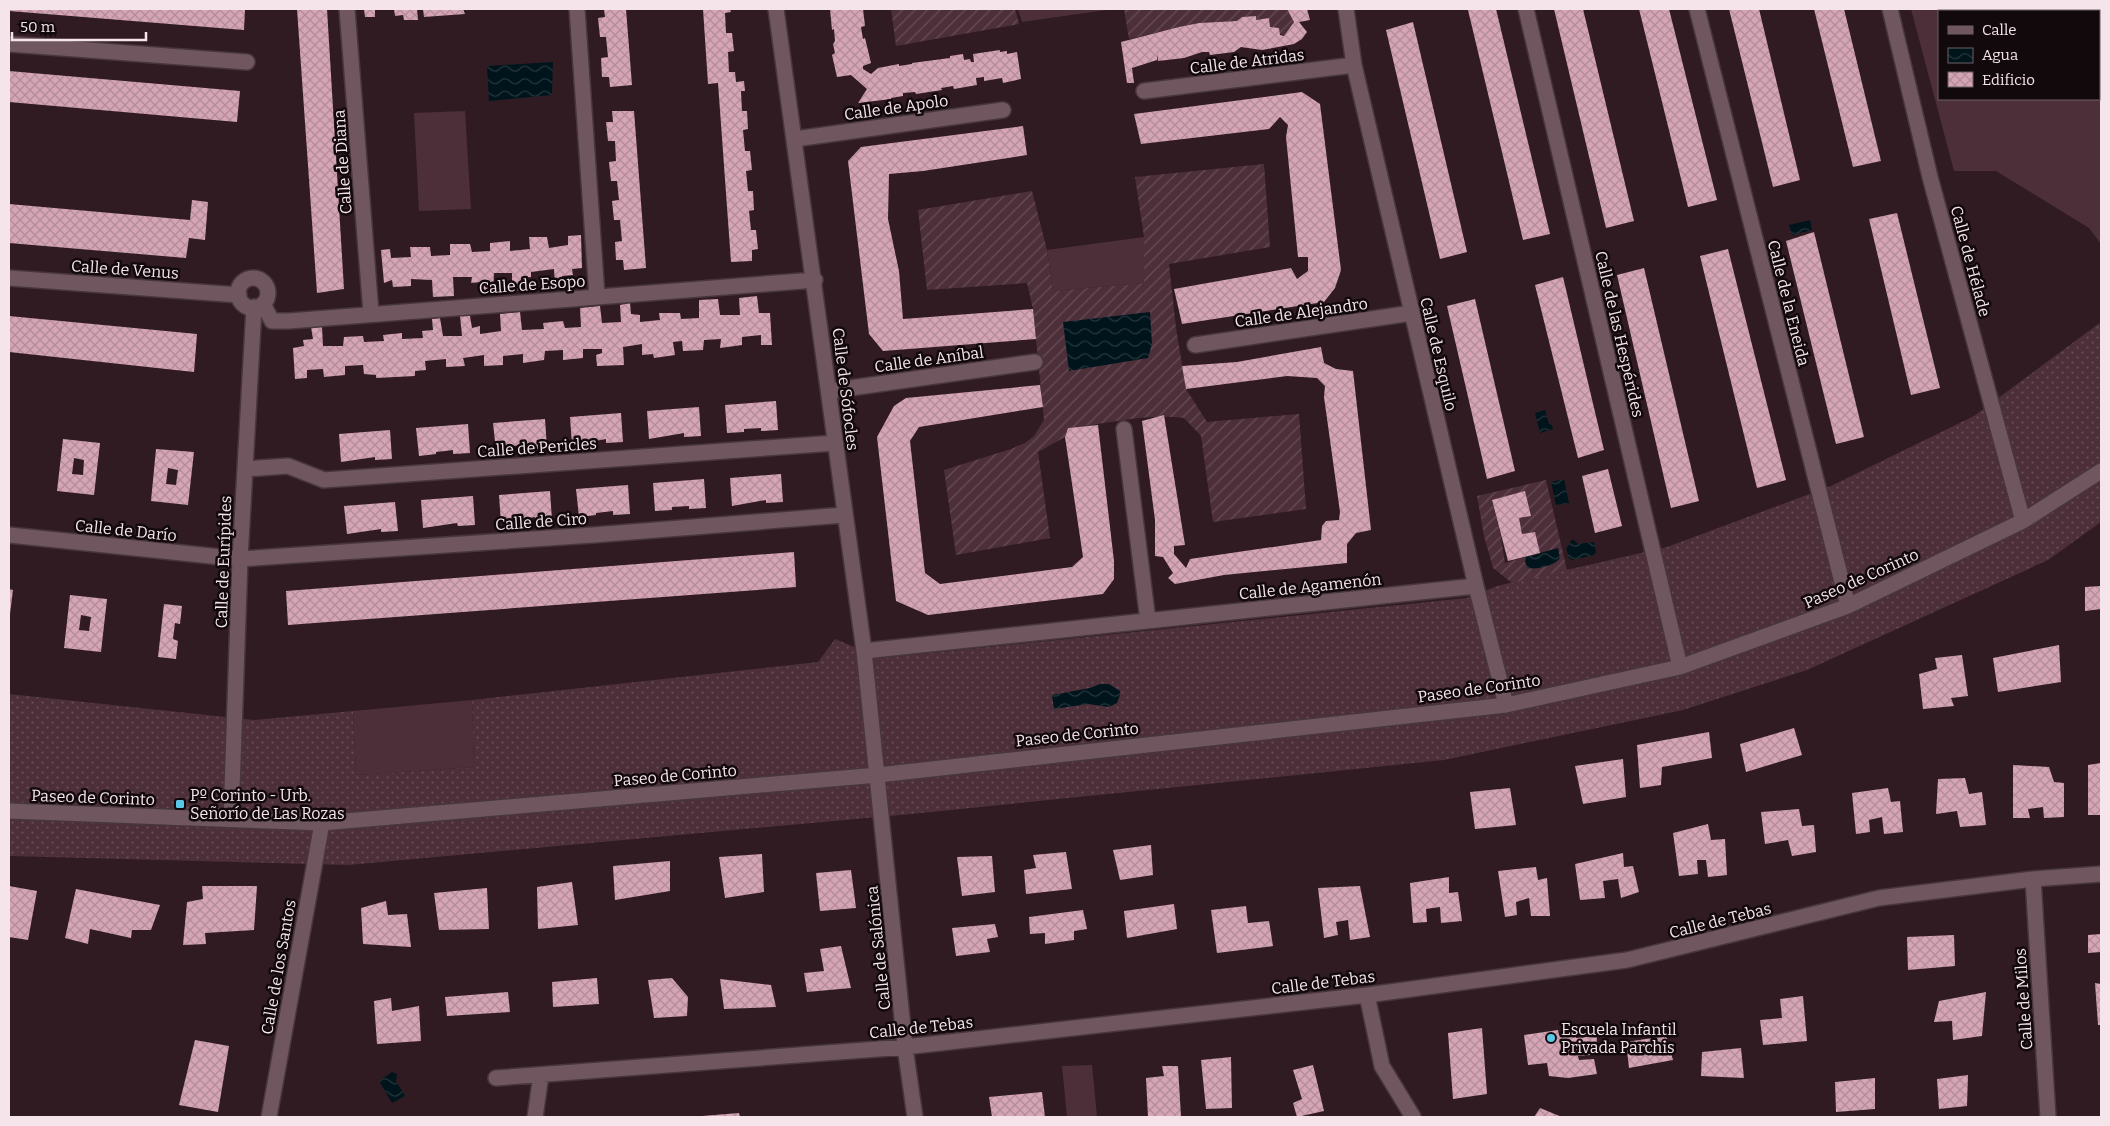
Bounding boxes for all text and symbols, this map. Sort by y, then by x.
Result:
scale bar [12,10,146,42]
legend [1938,10,2100,100]
text: 50 m [20,18,56,36]
text: Calle [1982,21,2016,39]
street label: Calle de Atridas [1189,45,1305,78]
text: Agua [1982,46,2018,64]
text: Edificio [1982,71,2035,89]
street label: Calle de Apolo [843,91,949,124]
street label: Calle de Diana [329,109,356,215]
street label: Calle de Hélade [1947,204,1994,319]
street label: Calle de la Eneida [1764,238,1813,368]
street label: Calle de las Hespérides [1591,249,1648,419]
street label: Calle de Venus [71,256,179,283]
street label: Calle de Esopo [478,271,586,298]
street label: Calle de Alejandro [1233,294,1369,331]
street label: Calle de Esquilo [1416,295,1461,413]
street label: Calle de Sófocles [829,327,862,451]
street label: Calle de Aníbal [873,342,985,377]
street label: Calle de Pericles [477,434,598,461]
street label: Calle de Eurípides [212,495,235,629]
street label: Calle de Ciro [495,509,588,534]
street label: Calle de Darío [74,516,178,545]
street label: Paseo de Corinto [1801,545,1922,612]
street label: Calle de Agamenón [1238,570,1382,603]
street label: Paseo de Corinto [1416,670,1542,707]
street label: Paseo de Corinto [1015,719,1140,750]
street label: Paseo de Corinto [613,761,738,790]
street label: Paseo de Corinto [31,786,155,809]
place label: Pº Corinto - Urb. Señorío de Las Rozas [190,786,345,823]
marker: Pº Corinto - Urb. Señorío de Las Rozas [174,798,186,810]
street label: Calle de Salónica [863,885,894,1011]
street label: Calle de los Santos [257,898,300,1036]
street label: Calle de Tebas [1667,899,1773,942]
street label: Calle de Milos [2010,948,2037,1050]
street label: Calle de Tebas [1270,967,1376,998]
street label: Calle de Tebas [868,1013,974,1042]
place label: Escuela Infantil Privada Parchis [1561,1020,1677,1057]
marker: Escuela Infantil Privada Parchis [1545,1032,1557,1044]

